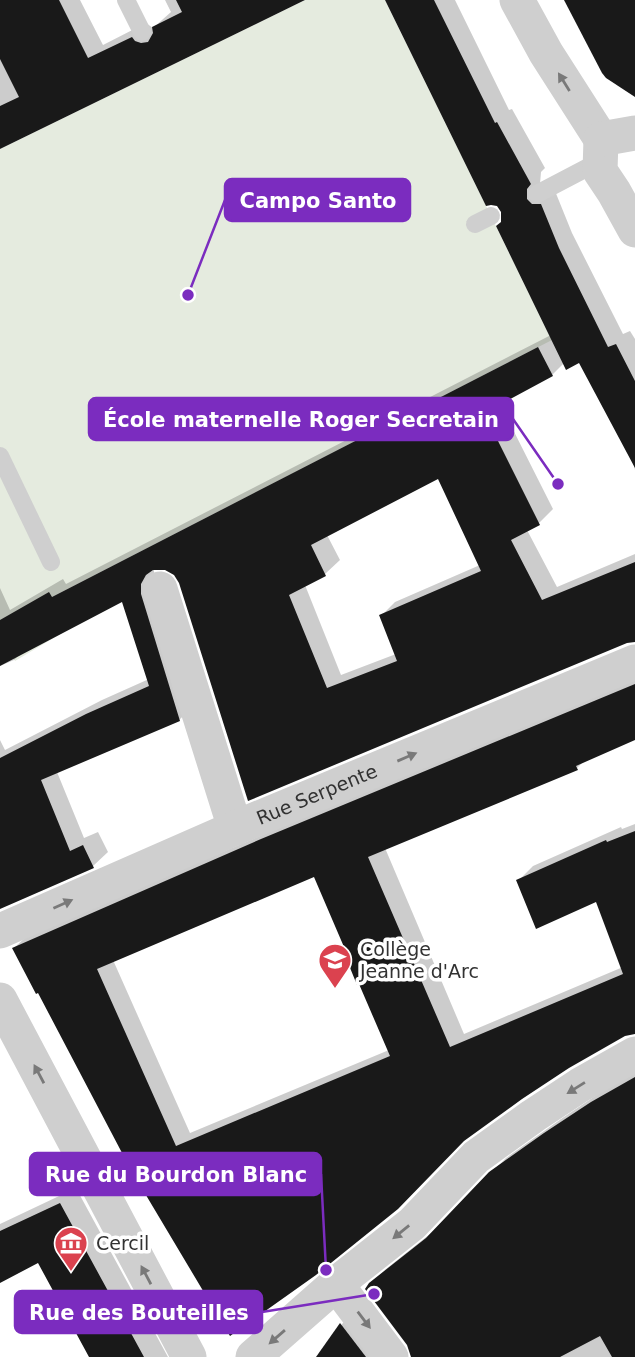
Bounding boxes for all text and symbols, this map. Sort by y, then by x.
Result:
one-way arrow [558,72,571,92]
callout: Campo Santo [225,179,410,221]
text: Campo Santo [240,189,396,213]
callout: École maternelle Roger Secretain [89,398,513,440]
text: École maternelle Roger Secretain [103,407,499,432]
one-way arrow [397,751,417,763]
street label: Rue Serpente [253,759,380,829]
one-way arrow [52,898,73,909]
place label: Collège Jeanne d'Arc [359,938,479,982]
school or university icon: Collège Jeanne d'Arc [316,941,354,990]
one-way arrow [34,1064,45,1084]
one-way arrow [566,1082,585,1095]
callout: Rue du Bourdon Blanc [30,1153,321,1195]
text: Rue du Bourdon Blanc [45,1163,307,1187]
museum icon: Cercil [52,1224,90,1273]
one-way arrow [393,1224,410,1239]
place label: Cercil [96,1232,149,1254]
one-way arrow [140,1265,151,1285]
callout: Rue des Bouteilles [15,1291,262,1333]
text: Rue des Bouteilles [29,1301,249,1325]
one-way arrow [356,1311,371,1329]
one-way arrow [268,1329,285,1344]

